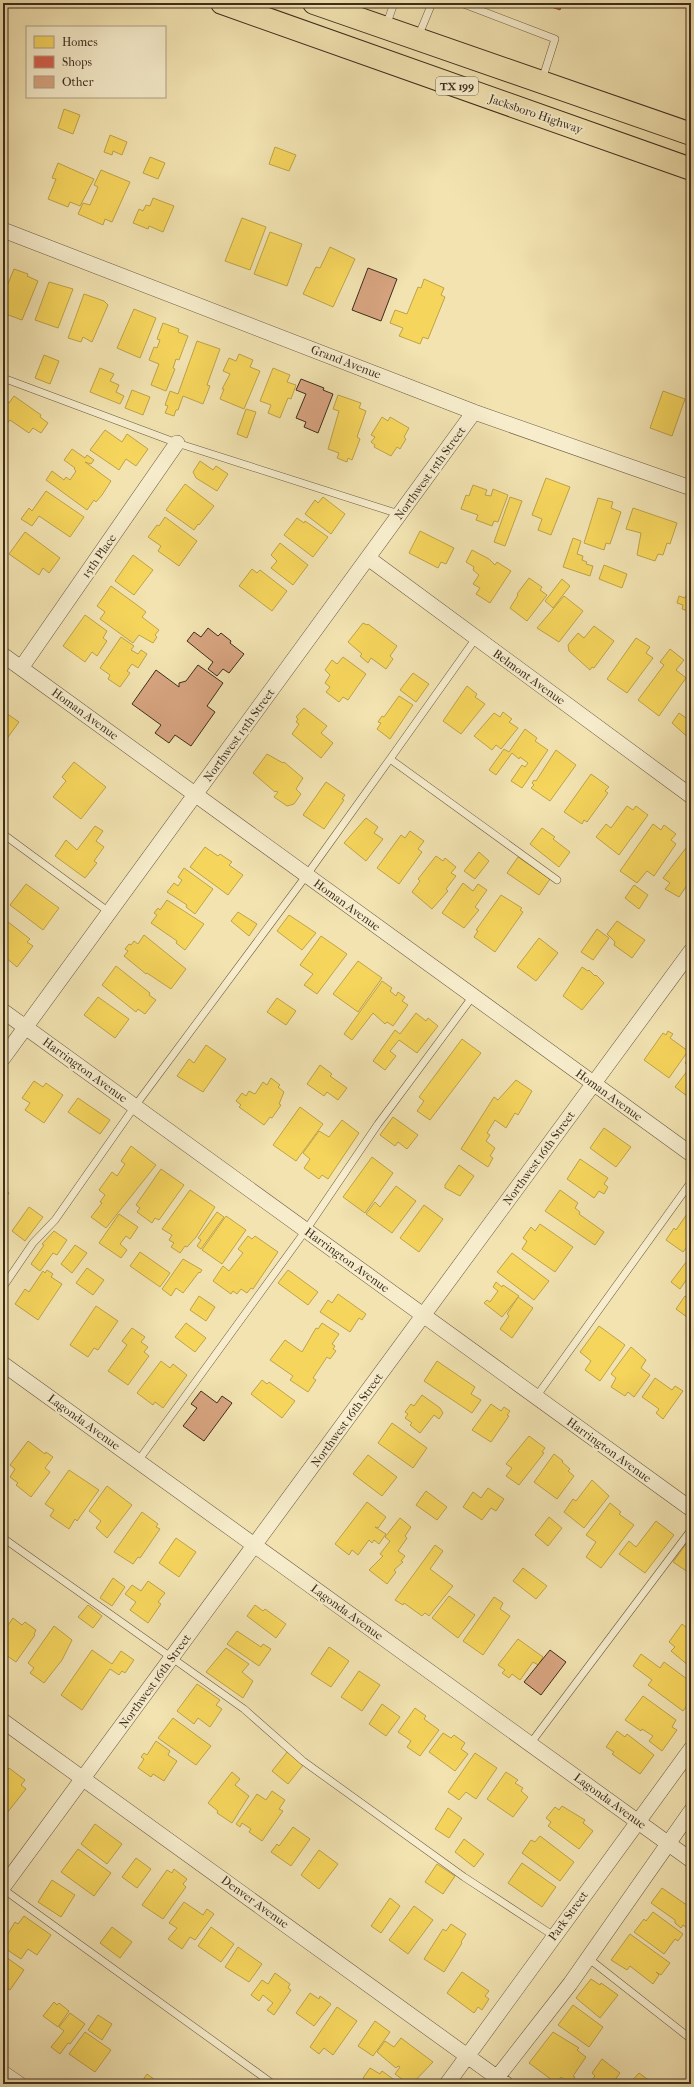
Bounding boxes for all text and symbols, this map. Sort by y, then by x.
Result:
legend [26,26,166,98]
text: Homes [62,35,98,49]
text: Shops [62,55,92,69]
text: Other [62,75,94,89]
road number: TX 199 [436,77,478,95]
street label: Jacksboro Highway [486,91,585,137]
street label: Grand Avenue [309,342,383,382]
street label: Northwest 15th Street [392,423,469,522]
street label: 15th Place [79,531,119,581]
street label: Belmont Avenue [490,646,568,708]
street label: Homan Avenue [49,685,121,743]
street label: Northwest 15th Street [201,685,278,784]
street label: Homan Avenue [311,876,383,934]
street label: Harrington Avenue [40,1035,130,1105]
street label: Homan Avenue [573,1066,645,1124]
street label: Northwest 16th Street [500,1108,578,1208]
street label: Harrington Avenue [302,1225,392,1295]
street label: Northwest 16th Street [308,1370,386,1470]
street label: Lagonda Avenue [45,1391,123,1453]
street label: Harrington Avenue [564,1415,654,1485]
street label: Lagonda Avenue [308,1581,386,1643]
street label: Northwest 16th Street [116,1631,194,1731]
street label: Lagonda Avenue [571,1770,649,1832]
street label: Denver Avenue [219,1873,292,1931]
street label: Park Street [545,1888,591,1944]

